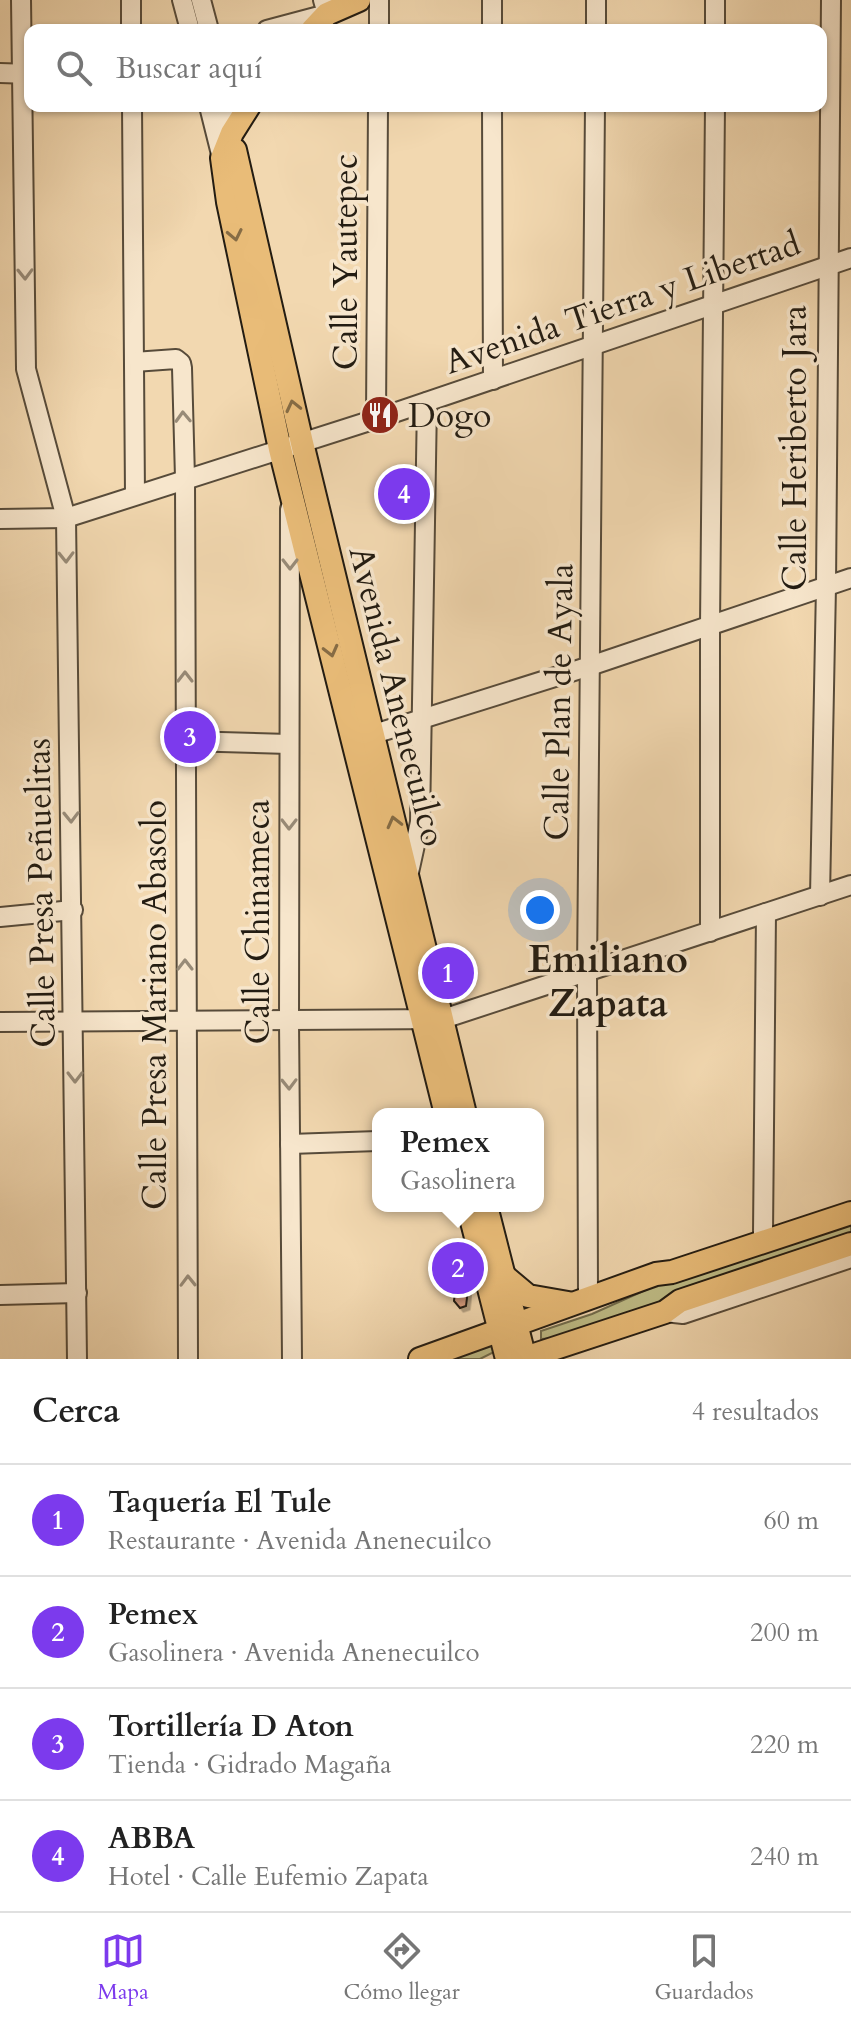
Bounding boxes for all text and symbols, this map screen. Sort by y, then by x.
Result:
search box [24,24,827,112]
icon: search [52,46,96,90]
text: Buscar aquí [116,48,262,89]
street label: Calle Yautepec [323,154,369,370]
street label: Avenida Tierra y Libertad [438,220,806,385]
one-way arrow [226,227,243,241]
one-way arrow [16,268,33,281]
street label: Calle Heriberto Jara [772,305,818,591]
place label: Dogo [408,393,491,439]
restaurant icon: Dogo [359,394,401,436]
one-way arrow [285,400,302,413]
one-way arrow [175,410,192,423]
pin: 4 [378,464,430,524]
street label: Avenida Anenecuilco [338,541,457,851]
one-way arrow [58,551,75,564]
one-way arrow [281,558,299,571]
street label: Calle Plan de Ayala [534,563,584,841]
one-way arrow [322,644,339,658]
one-way arrow [176,670,194,683]
pin: 3 [164,707,216,767]
street label: Calle Presa Peñuelitas [15,738,67,1048]
street label: Calle Chinameca [235,799,281,1045]
street label: Calle Presa Mariano Abasolo [132,800,178,1210]
one-way arrow [62,811,80,824]
one-way arrow [386,816,403,830]
one-way arrow [280,818,298,831]
your location [520,890,560,930]
district label: Emiliano Zapata [528,934,688,1030]
pin: 1 [422,943,474,1003]
one-way arrow [176,958,194,971]
one-way arrow [66,1071,84,1084]
one-way arrow [281,1078,298,1091]
popup [372,1108,544,1212]
text: Pemex [400,1122,490,1163]
text: Gasolinera [400,1163,516,1198]
pin: 2 [432,1238,484,1298]
one-way arrow [179,1274,196,1287]
text: Cerca [32,1388,120,1434]
text: 4 resultados [692,1394,819,1429]
text: Taquería El Tule [108,1482,332,1523]
text: 1 [51,1503,65,1538]
text: 60 m [763,1503,819,1538]
text: Restaurante · Avenida Anenecuilco [108,1523,492,1558]
text: Pemex [108,1594,198,1635]
text: 2 [51,1615,65,1650]
text: 200 m [750,1615,819,1650]
text: Gasolinera · Avenida Anenecuilco [108,1635,480,1670]
text: Tortillería D Aton [108,1706,354,1747]
text: 3 [51,1727,65,1762]
text: 220 m [750,1727,819,1762]
text: Tienda · Gidrado Magaña [108,1747,391,1782]
text: ABBA [108,1818,195,1859]
text: 4 [51,1839,65,1874]
text: 240 m [750,1839,819,1874]
text: Hotel · Calle Eufemio Zapata [108,1859,429,1894]
tab: Mapa [97,1929,149,2007]
tab: Cómo llegar [344,1929,460,2007]
tab: Guardados [654,1929,754,2007]

